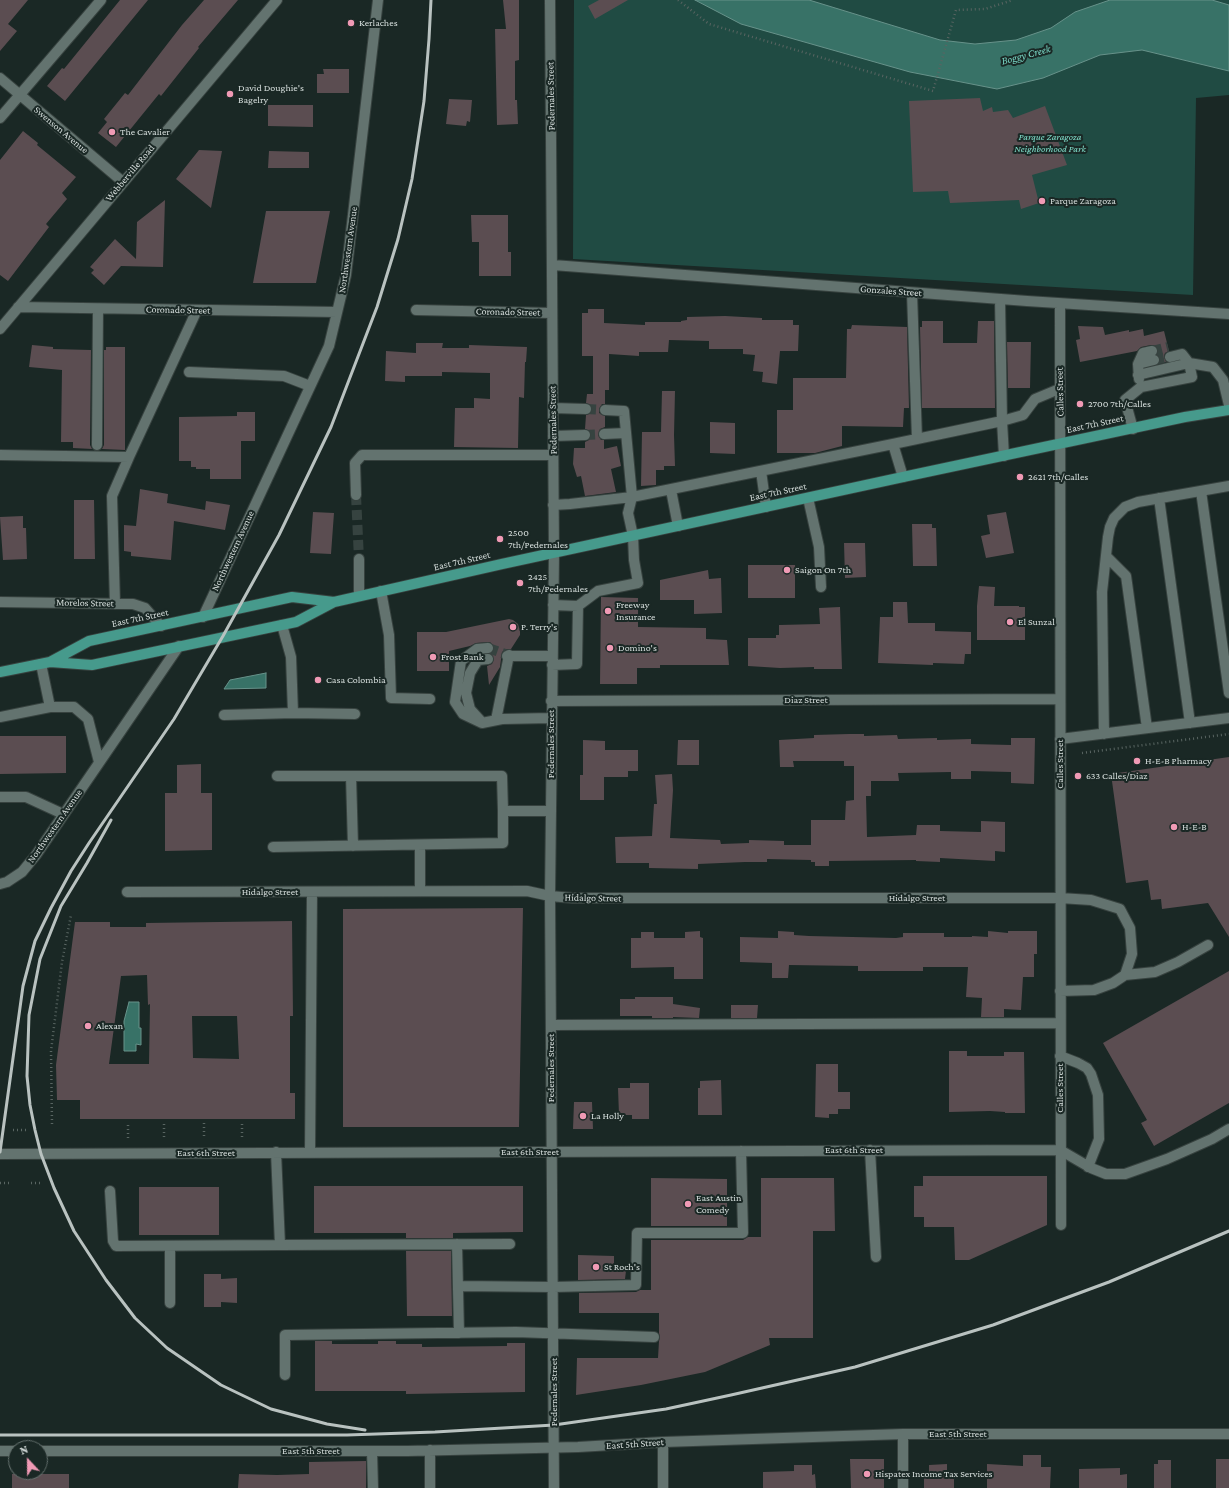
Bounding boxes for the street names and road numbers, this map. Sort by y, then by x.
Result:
street label: Pedernales Street [544,62,558,130]
street label: Swenson Avenue [31,104,91,156]
street label: Webberville Road [103,142,157,204]
street label: Northwestern Avenue [336,206,360,294]
street label: Gonzales Street [860,283,922,299]
street label: Coronado Street [146,303,210,317]
street label: Coronado Street [476,305,540,319]
street label: Calles Street [1054,367,1066,417]
street label: Pedernales Street [546,386,560,454]
street label: East 7th Street [1066,412,1124,436]
street label: East 7th Street [749,480,807,504]
street label: Northwestern Avenue [209,509,257,593]
street label: East 7th Street [433,549,491,573]
street label: Morelos Street [56,596,114,610]
street label: East 7th Street [111,606,169,630]
street label: Diaz Street [784,694,828,706]
street label: Pedernales Street [545,710,557,778]
street label: Calles Street [1054,739,1066,789]
street label: Northwestern Avenue [25,787,85,865]
street label: Hidalgo Street [242,886,298,898]
street label: Hidalgo Street [565,892,621,904]
street label: Hidalgo Street [889,892,945,904]
street label: Pedernales Street [545,1034,557,1102]
street label: Calles Street [1054,1063,1066,1113]
street label: East 6th Street [825,1144,883,1156]
street label: East 6th Street [501,1146,559,1158]
street label: East 6th Street [177,1147,235,1159]
street label: Pedernales Street [548,1358,560,1426]
street label: East 5th Street [929,1428,987,1440]
street label: East 5th Street [606,1436,664,1452]
street label: East 5th Street [282,1445,340,1457]

